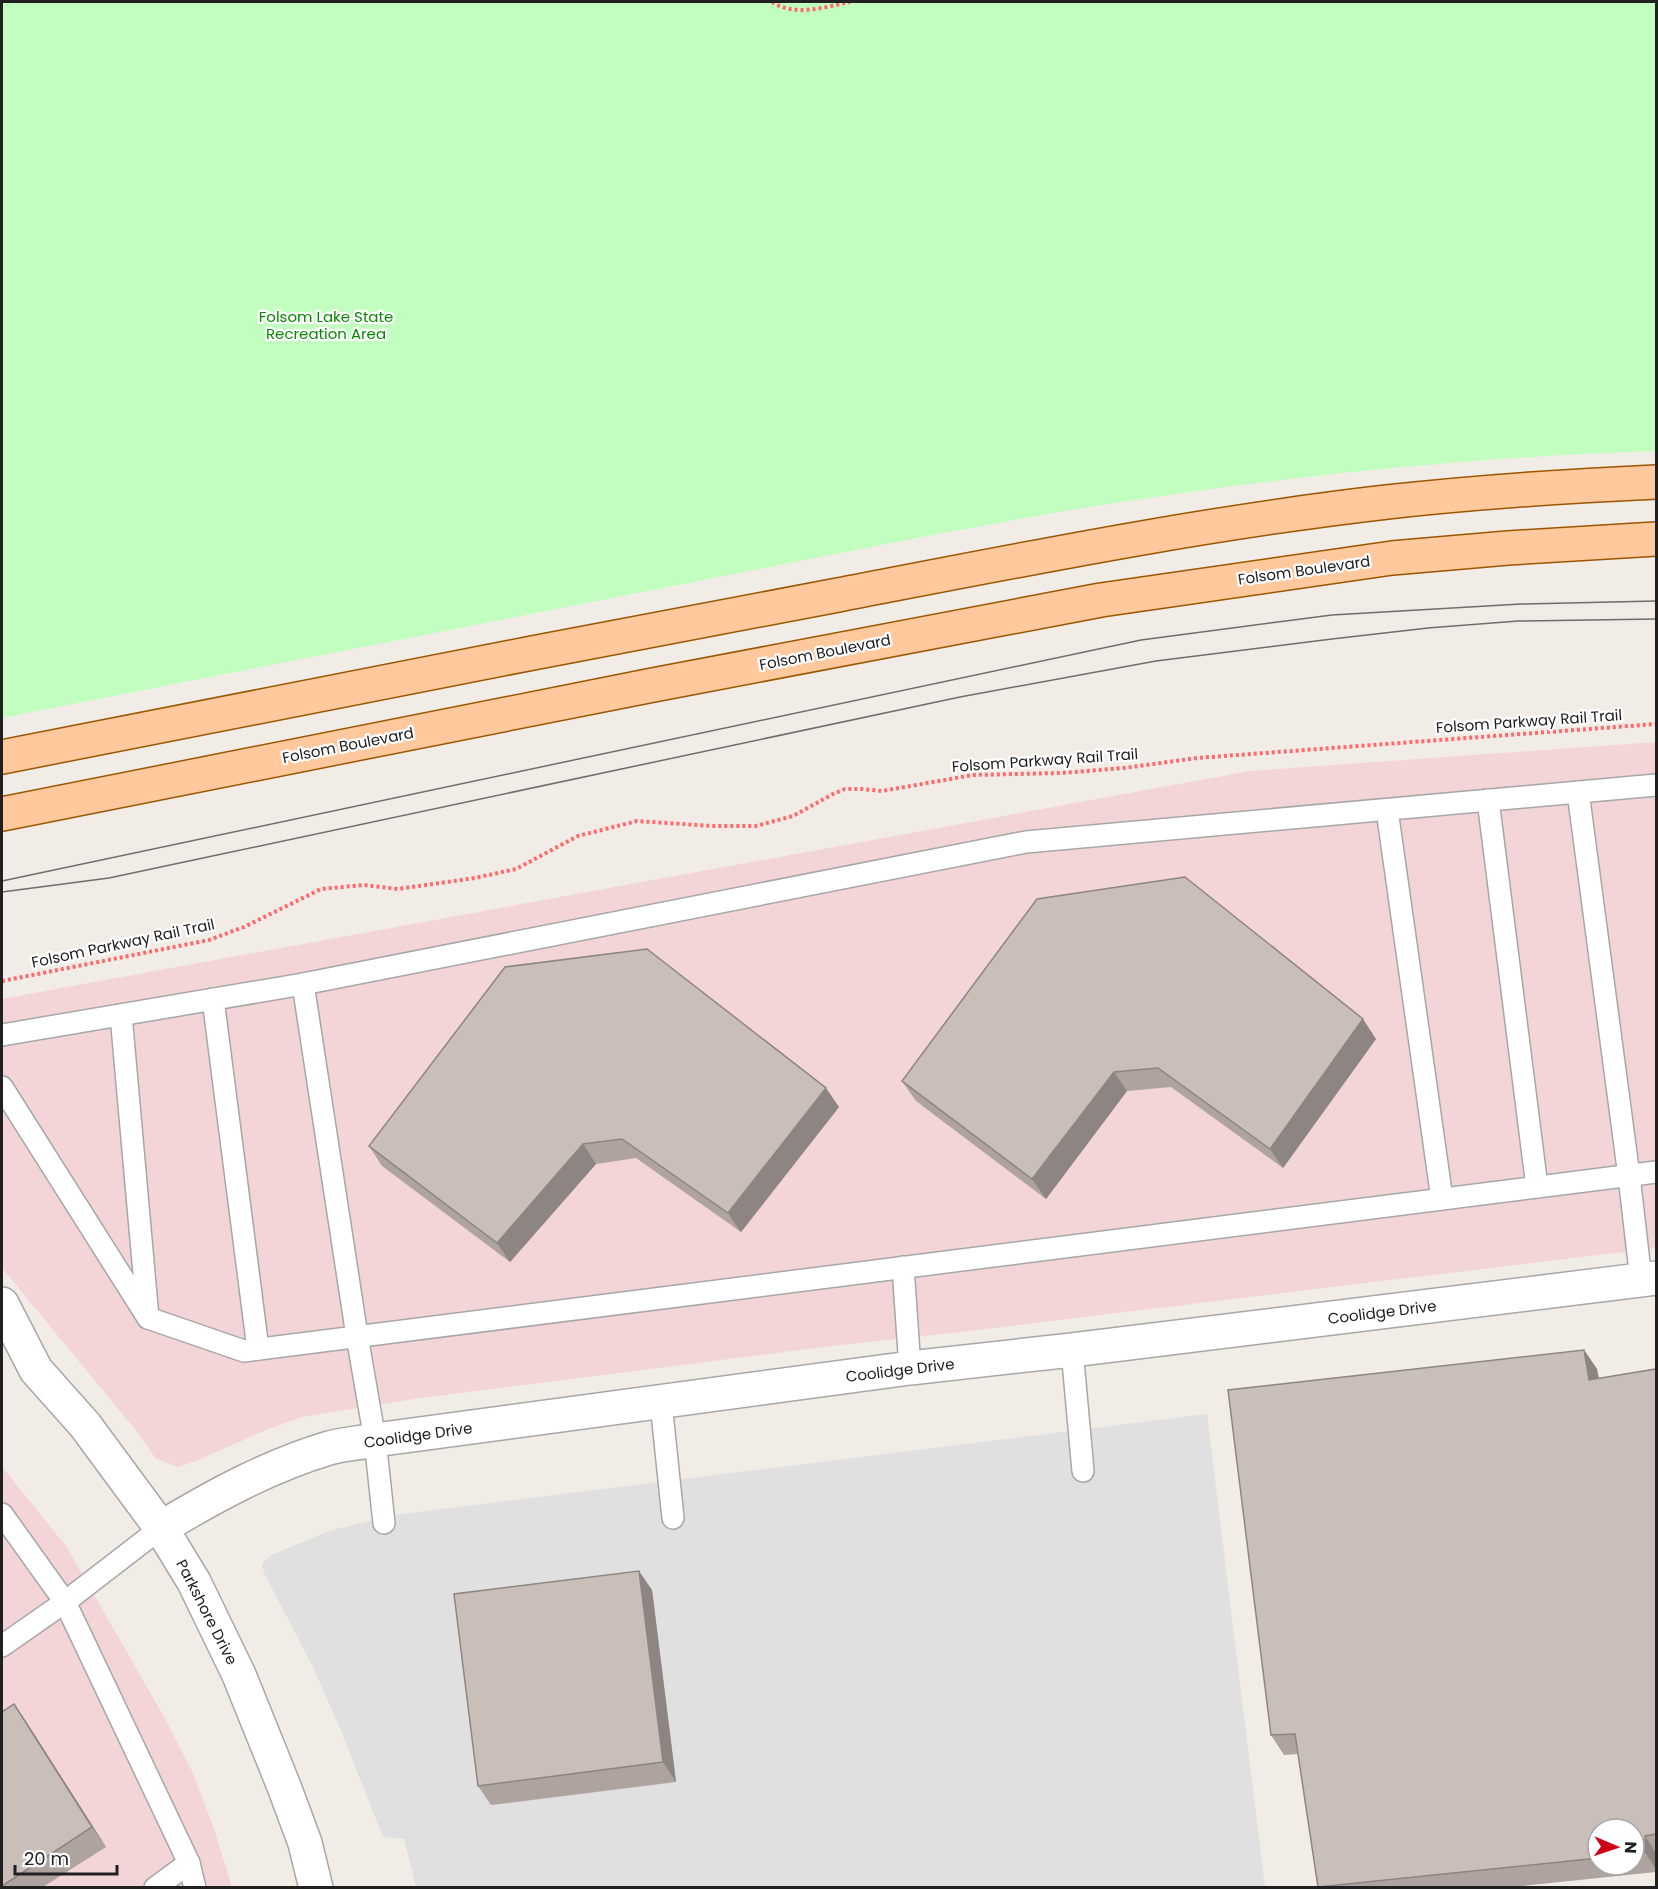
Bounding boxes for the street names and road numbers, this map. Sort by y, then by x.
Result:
street label: Folsom Boulevard [1236,550,1372,590]
street label: Folsom Boulevard [758,629,892,675]
street label: Folsom Parkway Rail Trail [1435,704,1623,738]
street label: Folsom Boulevard [281,722,415,768]
street label: Folsom Parkway Rail Trail [951,743,1139,777]
street label: Folsom Parkway Rail Trail [30,913,216,973]
street label: Coolidge Drive [1326,1295,1438,1329]
street label: Coolidge Drive [844,1353,956,1387]
street label: Coolidge Drive [362,1417,474,1453]
street label: Parkshore Drive [171,1556,243,1668]

